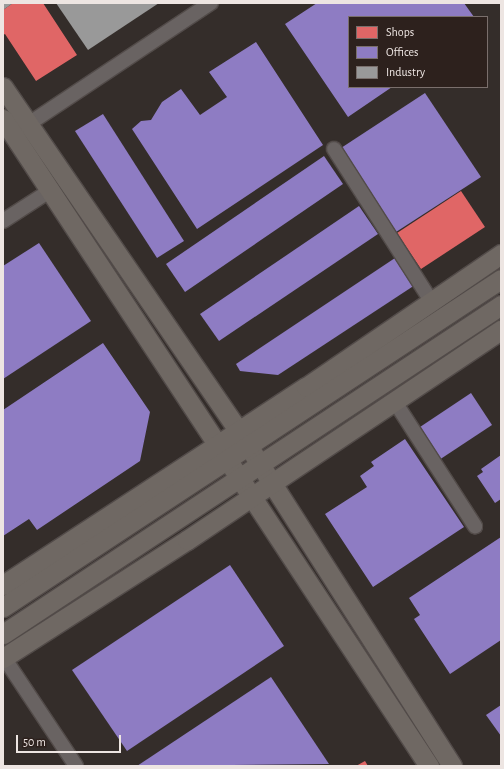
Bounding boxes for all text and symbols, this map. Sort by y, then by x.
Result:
legend [348,16,488,88]
text: Shops [386,26,414,38]
text: Offices [386,46,419,58]
text: Industry [386,66,425,78]
scale bar [18,727,123,753]
text: 50 m [23,736,46,748]

